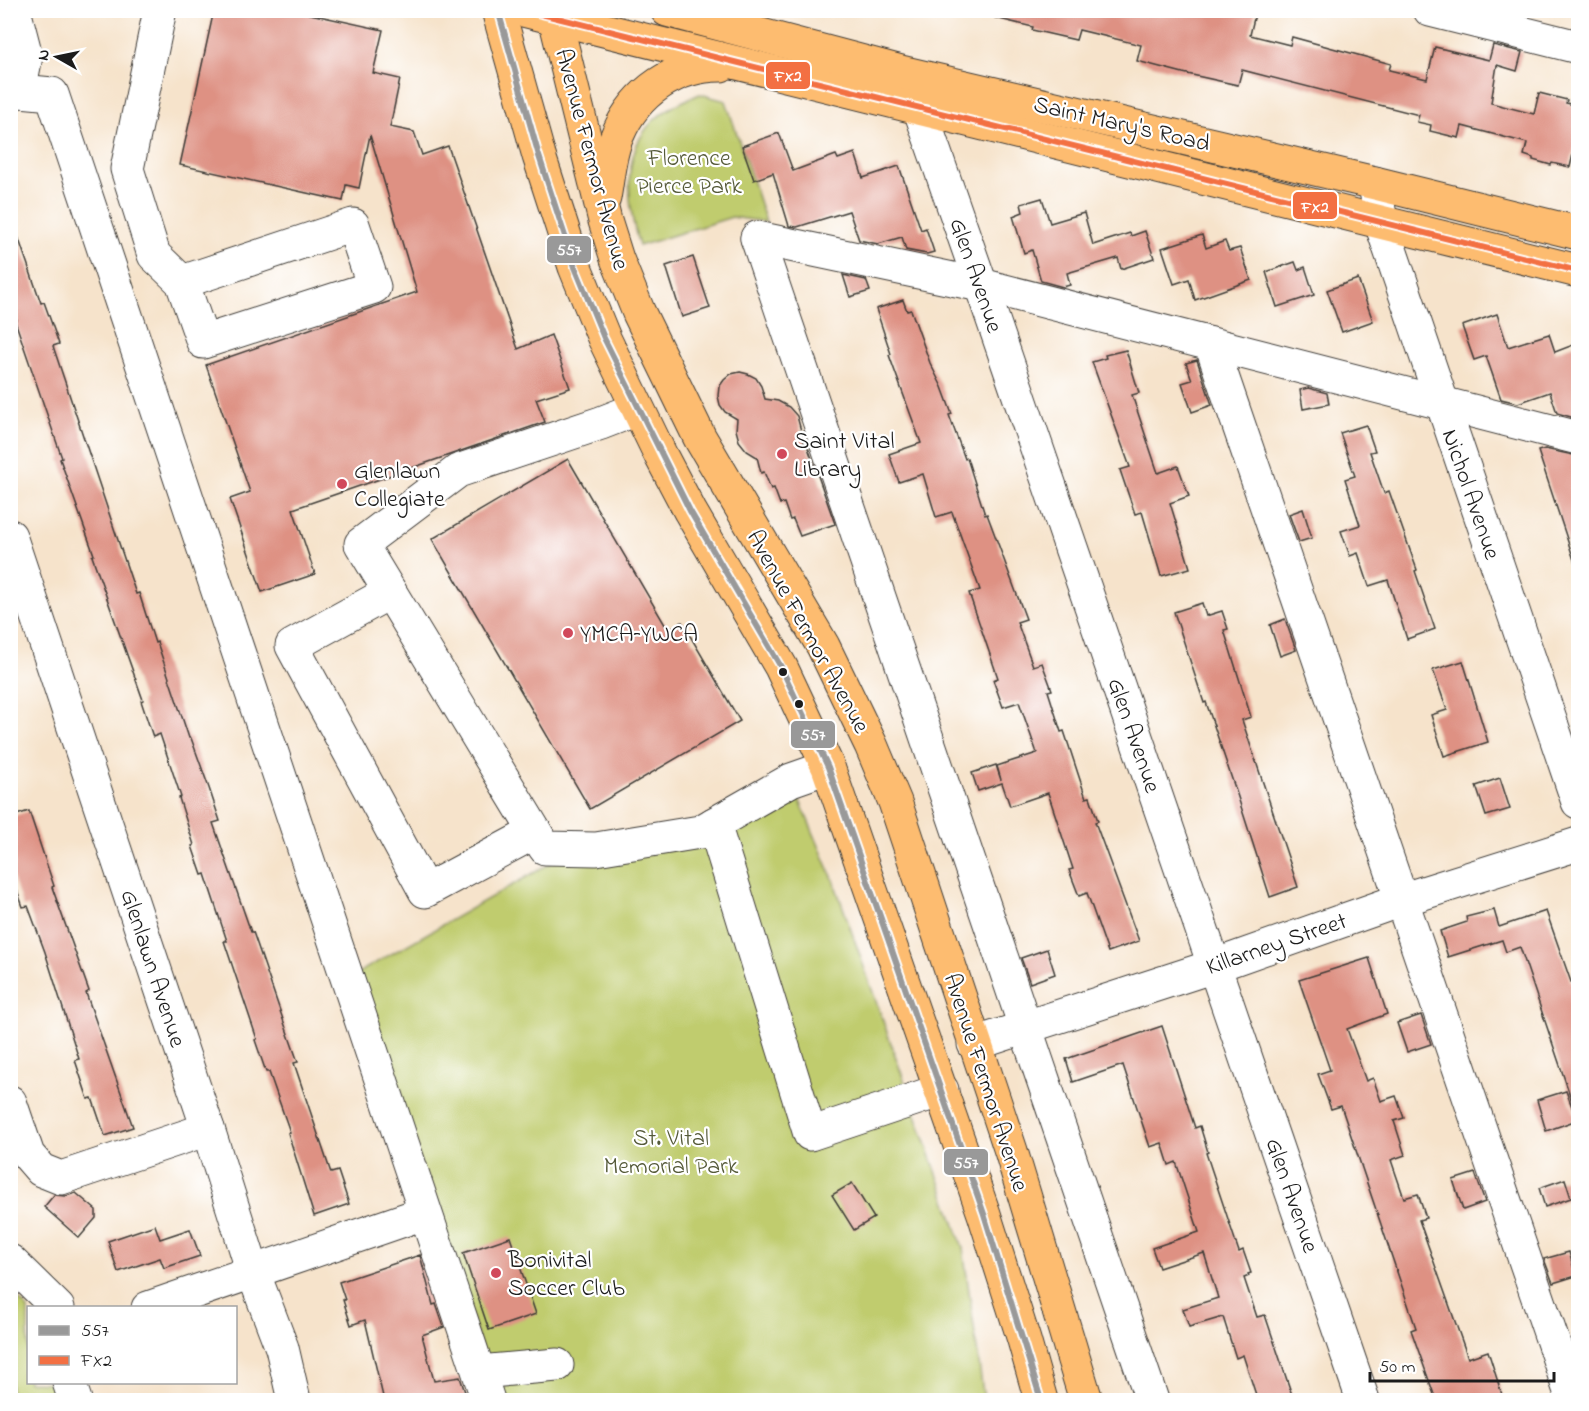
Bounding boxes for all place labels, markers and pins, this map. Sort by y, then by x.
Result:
place label: Saint Vital Library [794,425,894,489]
marker: Saint Vital Library [775,447,789,461]
place label: Glenlawn Collegiate [354,455,445,518]
marker: Glenlawn Collegiate [335,477,349,491]
place label: YMCA–YWCA [580,618,698,653]
marker: YMCA–YWCA [561,626,575,640]
unlabelled marker [777,666,789,678]
unlabelled marker [793,698,805,710]
place label: Bonivital Soccer Club [507,1244,625,1307]
marker: Bonivital Soccer Club [489,1266,503,1280]

